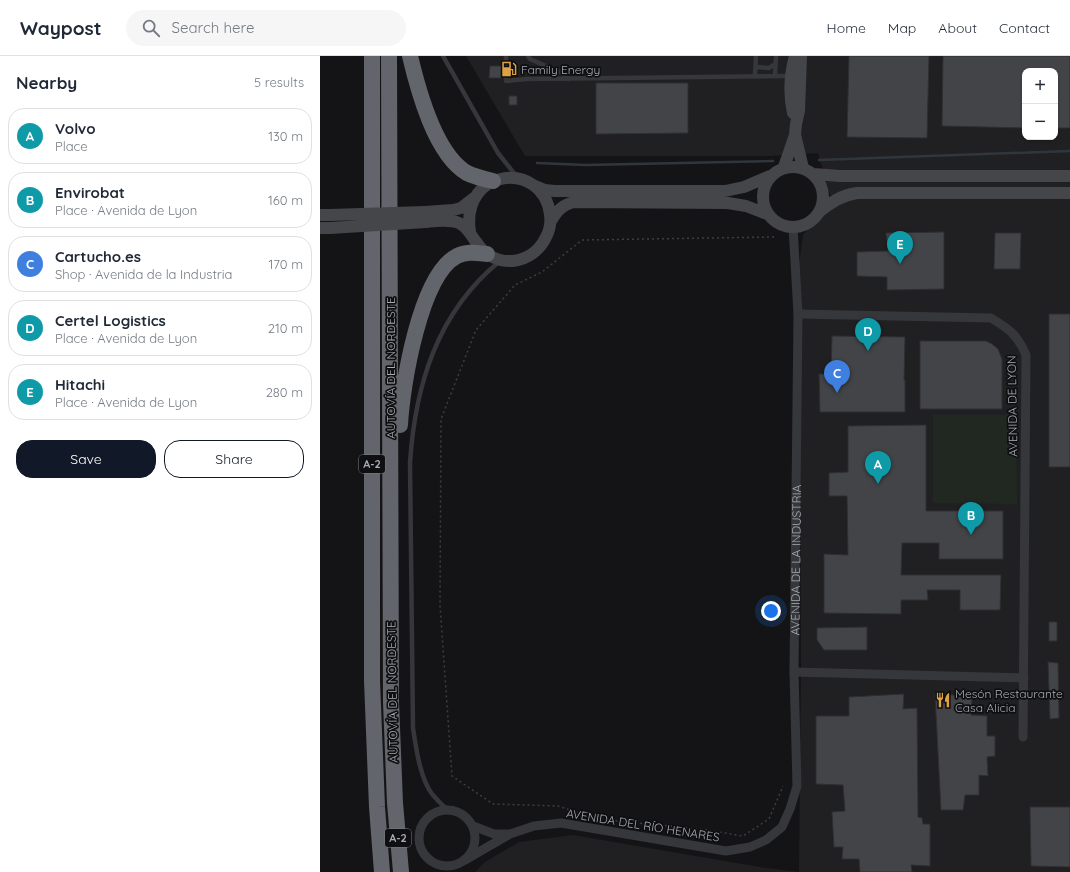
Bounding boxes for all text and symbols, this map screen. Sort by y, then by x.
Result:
search box [126,10,406,46]
text: Waypost [20,16,102,40]
icon: search [140,17,162,39]
text: Search here [172,18,254,37]
text: Home [827,19,866,37]
text: Map [888,19,916,37]
text: About [938,19,977,37]
text: Contact [999,19,1050,37]
fuel station icon: Family Energy [500,60,518,78]
place label: Family Energy [521,62,600,77]
map controls [1022,68,1058,140]
button: + [1022,68,1058,104]
text: Nearby [16,72,77,93]
text: 5 results [254,74,304,90]
button: − [1022,104,1058,140]
text: Volvo [55,119,96,138]
text: A [26,128,34,144]
text: 130 m [268,128,303,144]
text: Place [55,138,88,154]
text: Envirobat [55,183,125,202]
text: B [26,192,34,208]
text: 160 m [268,192,303,208]
text: Place · Avenida de Lyon [55,202,197,218]
pin: E [887,231,913,264]
text: Cartucho.es [55,247,141,266]
text: C [26,256,34,272]
text: 170 m [268,256,303,272]
text: Shop · Avenida de la Industria [55,266,232,282]
street label: AUTOVÍA DEL NORDESTE [383,297,398,439]
text: Certel Logistics [55,311,166,330]
pin: D [855,318,881,351]
text: D [25,320,35,336]
text: 210 m [268,320,303,336]
text: Place · Avenida de Lyon [55,330,197,346]
street label: AVENIDA DE LYON [1004,355,1020,457]
pin: C [824,360,850,393]
text: Hitachi [55,375,105,394]
text: E [26,384,34,400]
text: 280 m [266,384,303,400]
text: Place · Avenida de Lyon [55,394,197,410]
button: Save [16,440,156,478]
button: Share [164,440,304,478]
pin: A [865,451,891,484]
road number: A-2 [359,455,385,473]
street label: AVENIDA DE LA INDUSTRIA [787,484,804,635]
pin: B [958,502,984,535]
your location [761,601,781,621]
street label: AUTOVÍA DEL NORDESTE [383,621,401,763]
place label: Mesón Restaurante Casa Alicia [955,686,1063,715]
restaurant icon: Mesón Restaurante Casa Alicia [934,691,952,709]
street label: AVENIDA DEL RÍO HENARES [565,805,721,845]
road number: A-2 [385,829,411,847]

